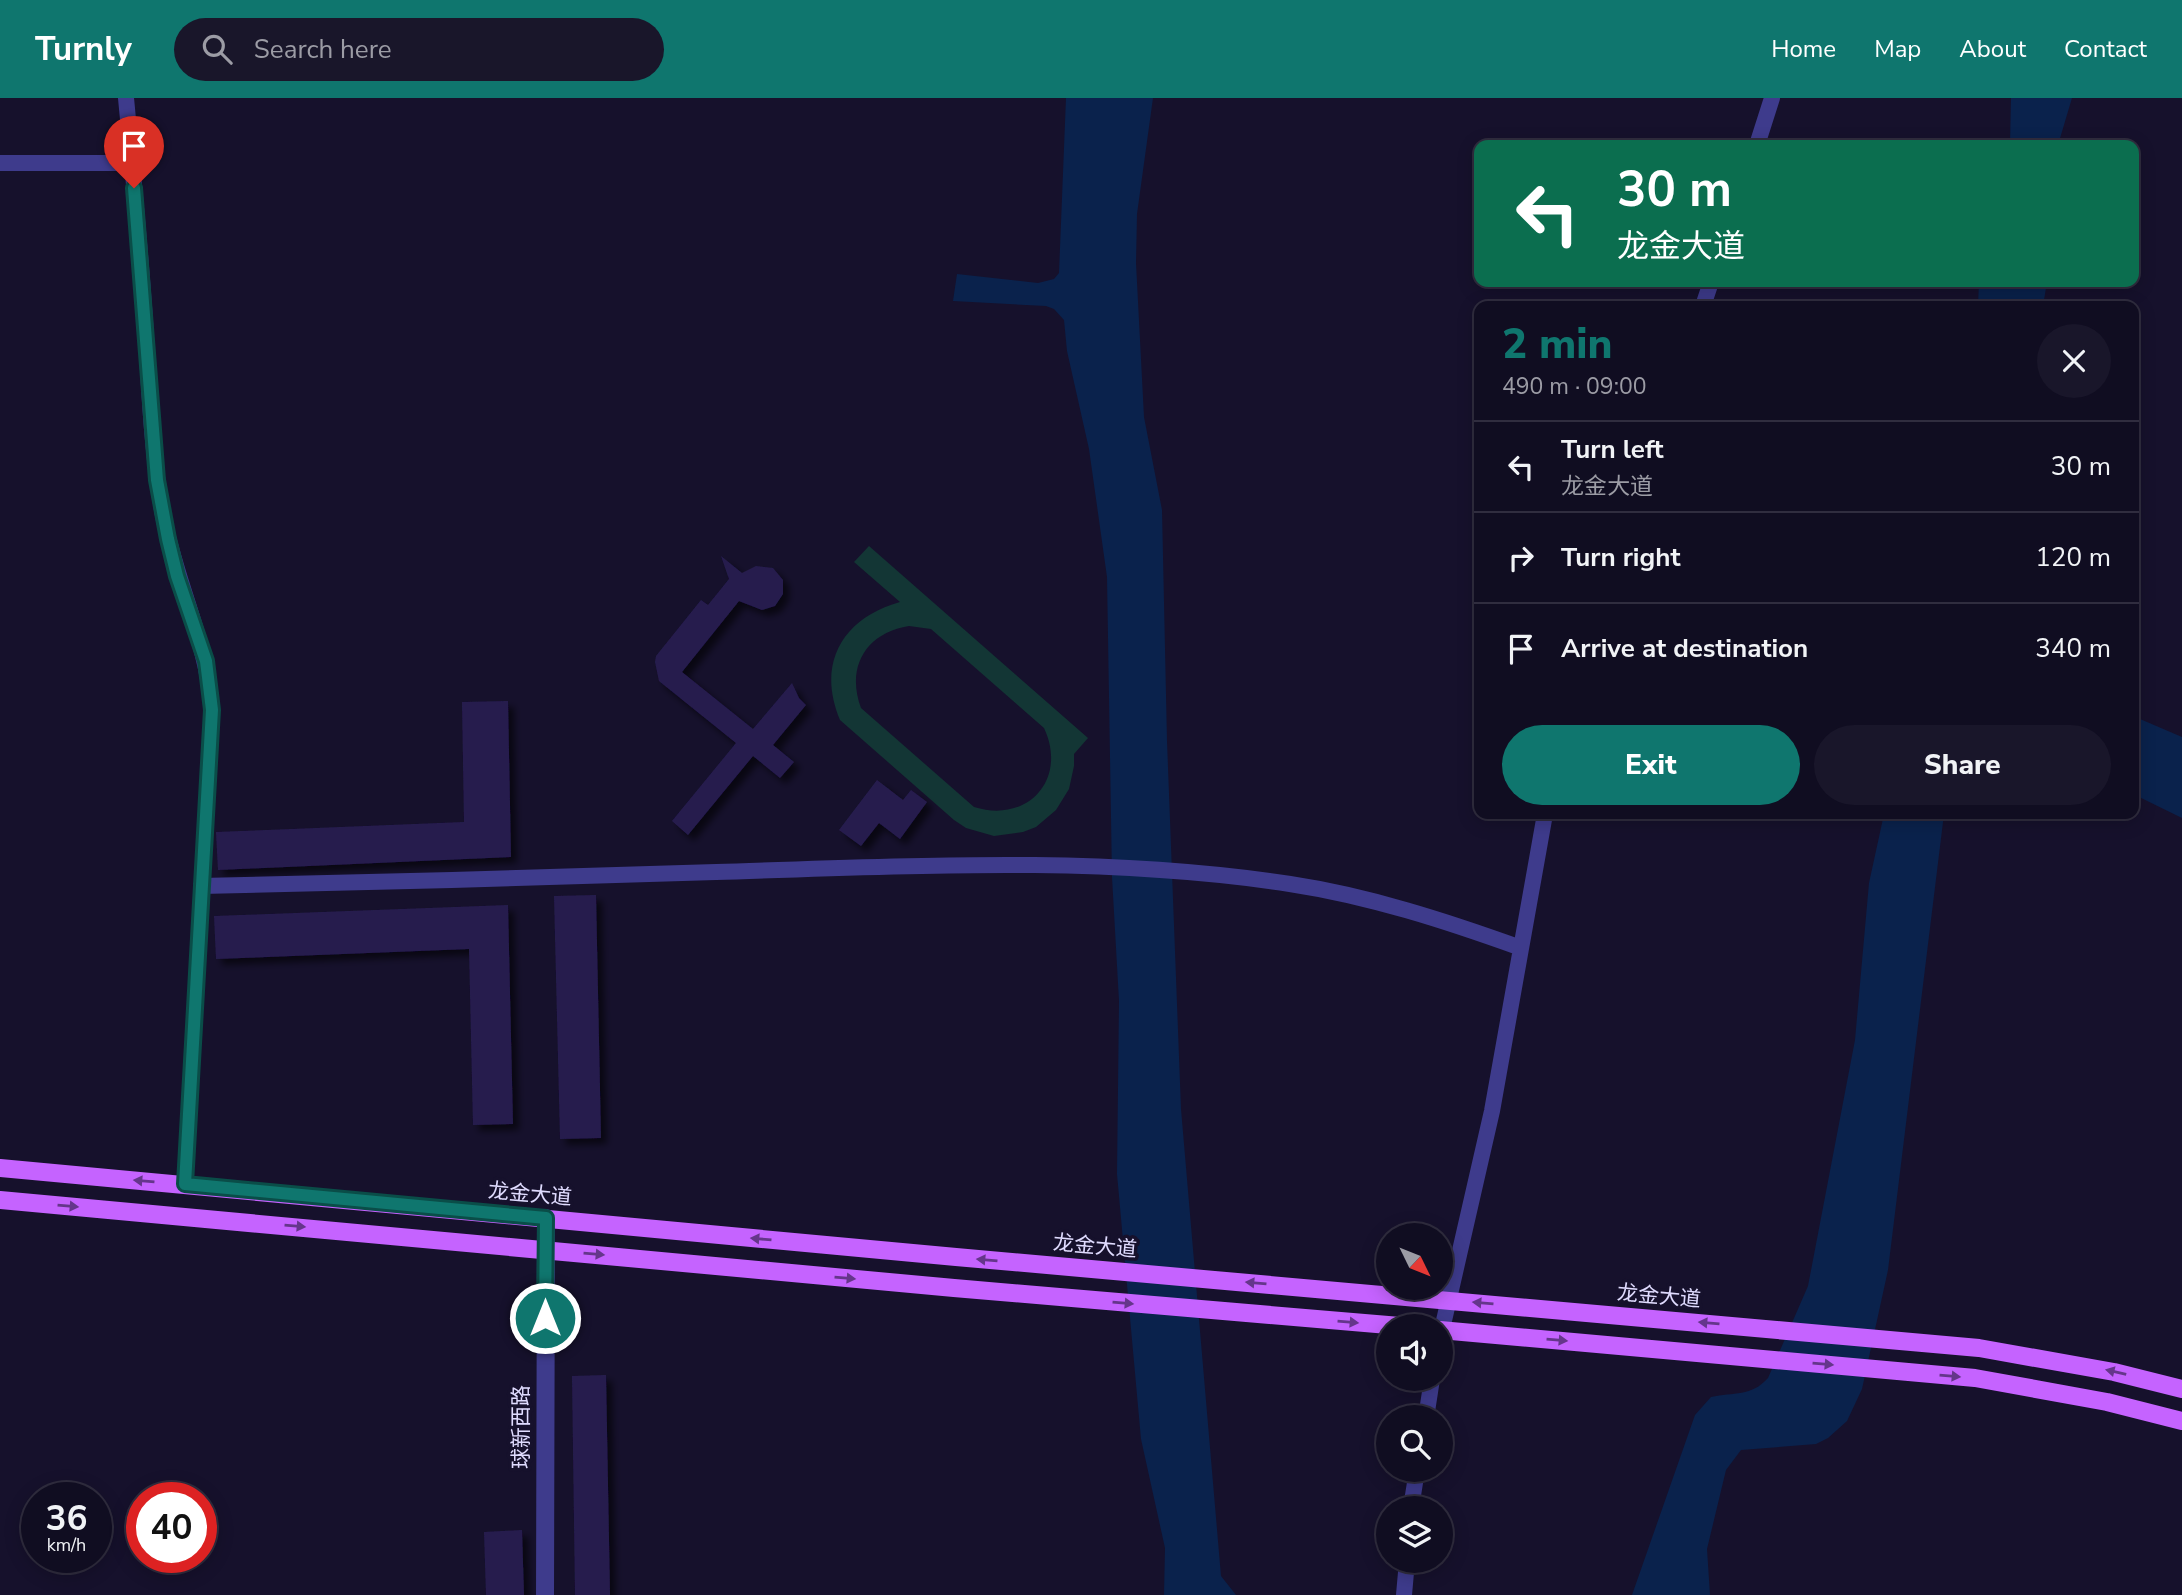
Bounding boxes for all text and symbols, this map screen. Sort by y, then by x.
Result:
search box [174,18,664,81]
text: Turnly [35,27,132,72]
icon: search [198,30,236,68]
text: Search here [254,32,392,67]
text: Home [1771,33,1836,65]
text: Map [1874,33,1921,65]
text: About [1959,33,2026,65]
text: Contact [2064,33,2147,65]
pin [104,116,164,188]
icon: arrive [115,127,153,165]
text: 30 m [1617,156,1732,223]
icon: left [1502,168,1593,259]
text: 龙金大道 [1617,225,1745,268]
text: 2 min [1502,316,1612,373]
button: close [2037,324,2111,398]
text: 490 m · 09:00 [1502,371,1647,402]
text: Turn left [1561,432,1664,467]
icon: left [1502,448,1540,486]
text: 30 m [2051,449,2111,484]
text: 龙金大道 [1561,471,1653,502]
icon: right [1502,539,1540,577]
text: Turn right [1561,540,1680,575]
text: 120 m [2035,540,2111,575]
icon: arrive [1502,630,1540,668]
text: Arrive at destination [1561,631,1808,666]
text: 340 m [2035,631,2111,666]
button: Exit [1502,725,1800,805]
button: Share [1814,725,2111,805]
one-way arrow [133,1175,155,1186]
street label: 龙金大道 [487,1176,573,1212]
one-way arrow [57,1201,79,1212]
one-way arrow [284,1221,306,1232]
north arrow [1376,1223,1452,1300]
map controls [1376,1223,1453,1573]
street label: 龙金大道 [1052,1228,1138,1264]
one-way arrow [750,1233,772,1244]
one-way arrow [583,1249,605,1260]
one-way arrow [976,1254,998,1265]
one-way arrow [834,1273,856,1284]
one-way arrow [1245,1277,1267,1288]
street label: 龙金大道 [1616,1278,1702,1314]
position arrow [508,1281,582,1355]
one-way arrow [1471,1297,1493,1308]
one-way arrow [1112,1298,1134,1309]
button: sound [1376,1314,1453,1391]
one-way arrow [1337,1317,1359,1328]
one-way arrow [1698,1317,1720,1328]
one-way arrow [1546,1335,1568,1346]
one-way arrow [1812,1359,1834,1370]
one-way arrow [2105,1366,2127,1377]
one-way arrow [1939,1371,1961,1382]
street label: 球新西路 [507,1385,535,1469]
button: search [1376,1405,1453,1482]
speed limit sign: 40 [126,1482,217,1573]
text: 36 [45,1495,88,1542]
button: layers [1376,1496,1453,1573]
text: km/h [47,1533,86,1557]

